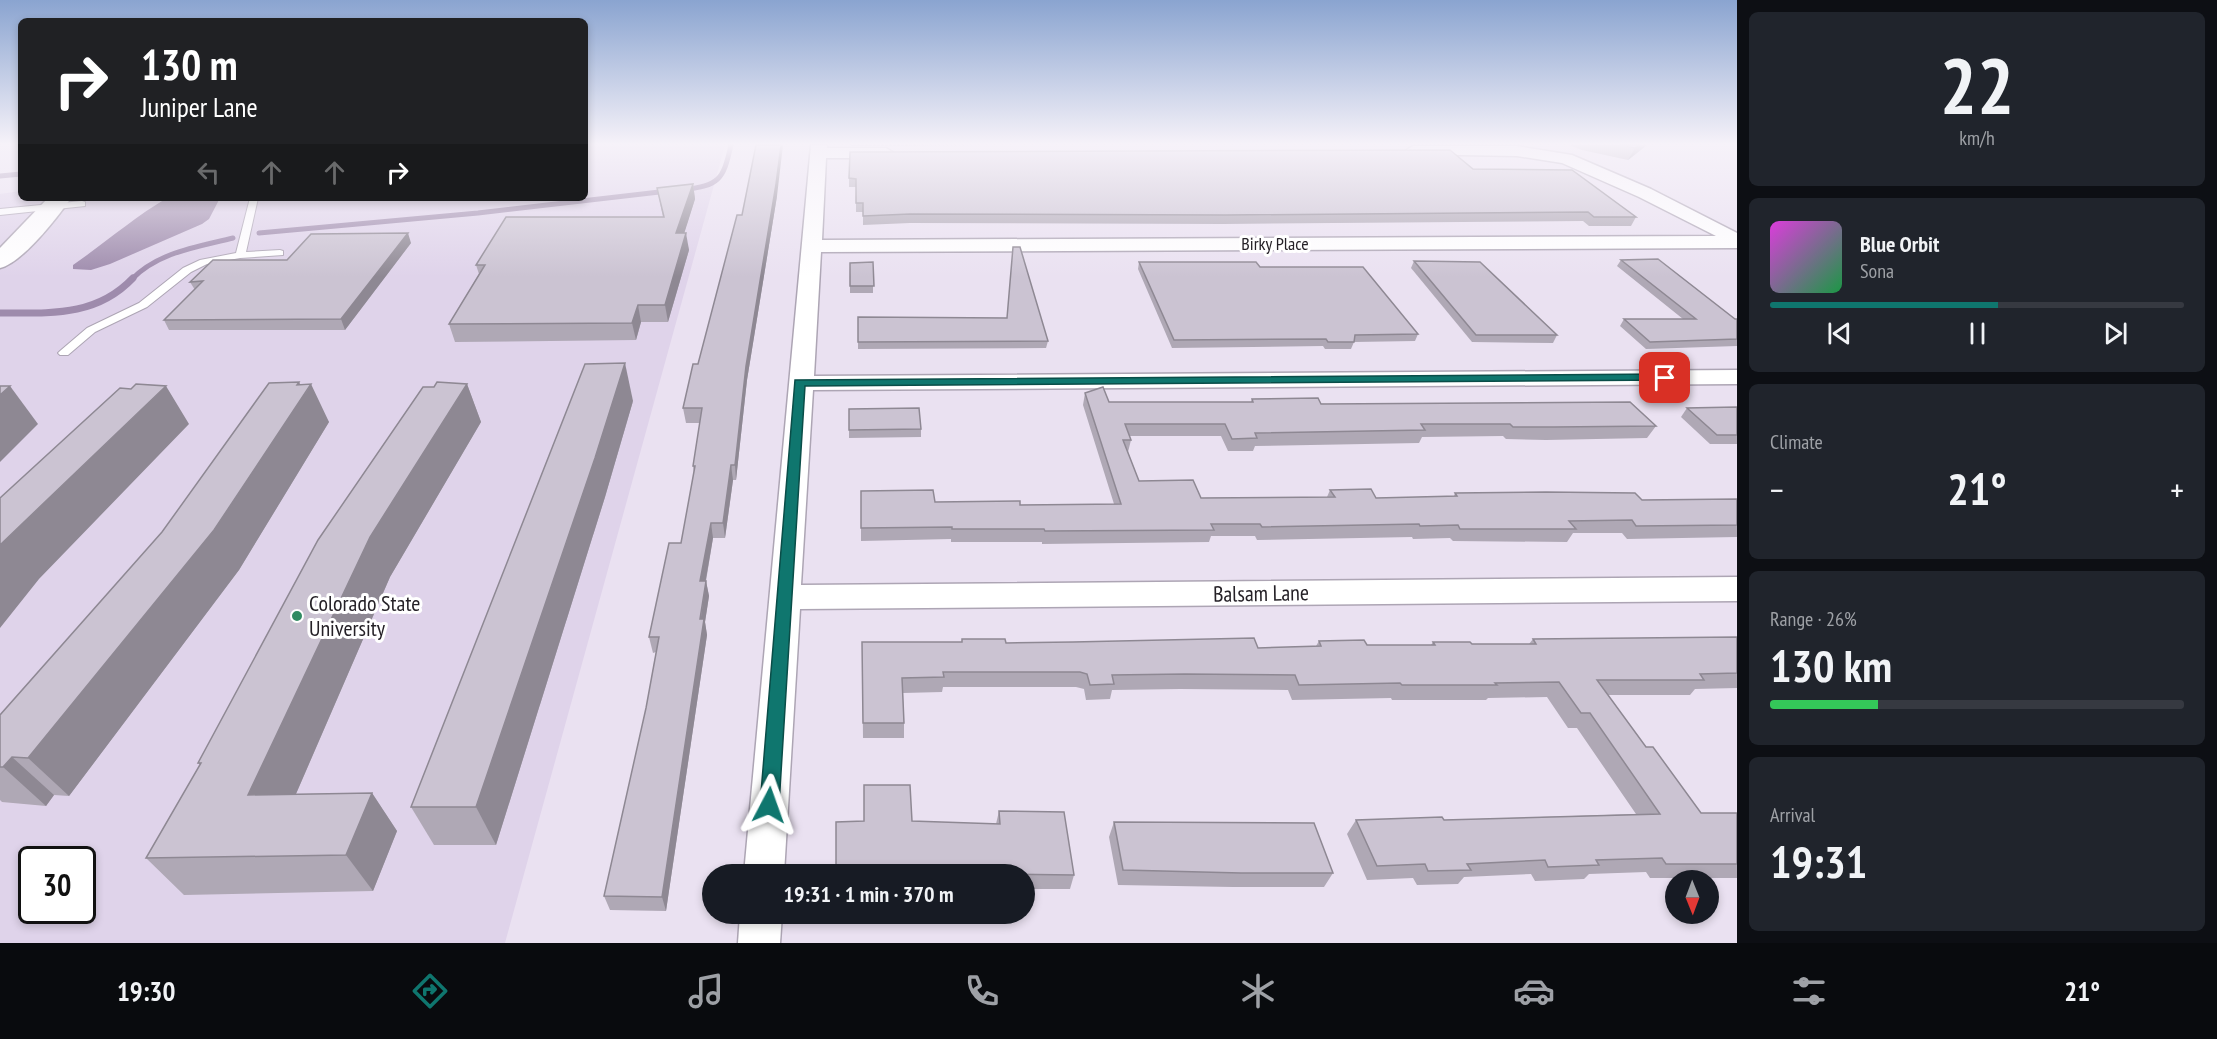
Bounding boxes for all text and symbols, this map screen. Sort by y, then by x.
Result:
text: 22 [1940,35,2014,136]
text: 130 m [141,37,238,92]
icon: right [42,42,120,120]
text: Juniper Lane [141,90,258,124]
text: km/h [1959,125,1995,151]
icon: left [192,156,225,189]
icon: ahead [255,156,288,189]
icon: ahead [318,156,351,189]
icon: right [381,156,414,189]
text: Blue Orbit [1860,230,1939,258]
street label: Birky Place [1241,232,1309,255]
text: Sona [1860,258,1894,284]
icon: previous [1823,317,1856,350]
icon: pause [1961,317,1994,350]
icon: next [2099,317,2132,350]
pin [1639,352,1690,403]
icon: arrive [1648,361,1681,394]
text: Climate [1770,429,1823,455]
text: 21° [1947,459,2007,517]
text: − [1770,468,1784,511]
text: + [2170,468,2184,511]
street label: Balsam Lane [1213,578,1309,608]
place label: Colorado State University [309,589,420,642]
text: Range · 26% [1770,606,1857,632]
marker: Colorado State University [290,609,304,623]
text: 130 km [1770,636,1892,694]
position arrow [737,773,801,837]
text: Arrival [1770,802,1815,828]
text: 19:31 [1770,832,1867,890]
speed limit sign: 30 [18,846,96,924]
north arrow [1665,870,1719,924]
map controls [1665,870,1719,924]
text: 19:31 · 1 min · 370 m [783,880,954,908]
icon: directions [409,970,451,1012]
icon: music [685,970,727,1012]
icon: phone [961,970,1003,1012]
icon: climate [1237,970,1279,1012]
icon: car [1513,970,1555,1012]
icon: filters [1788,970,1830,1012]
text: 19:30 [117,974,175,1008]
text: 21° [2064,974,2100,1008]

